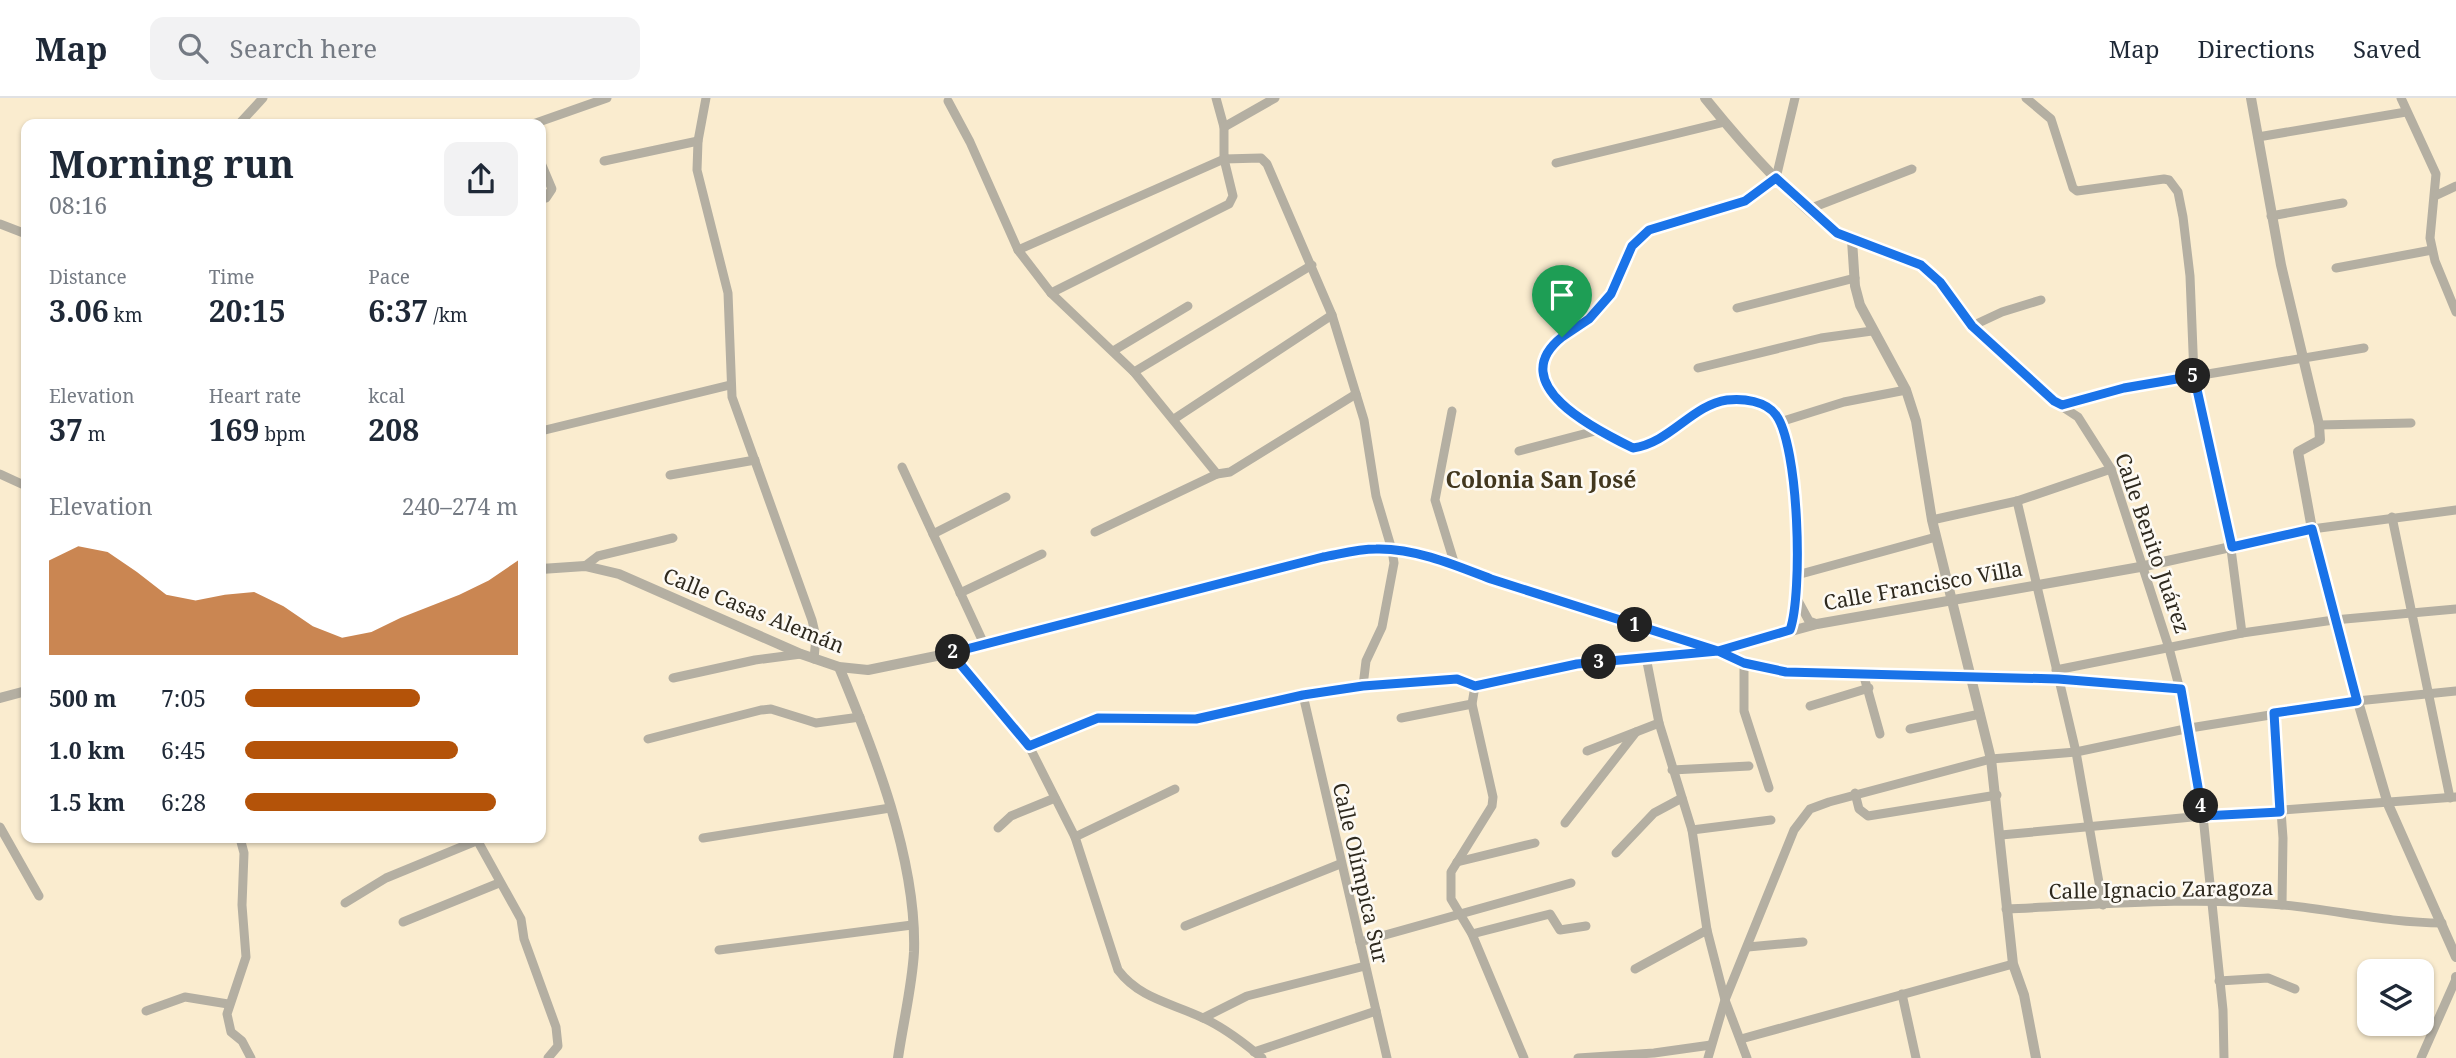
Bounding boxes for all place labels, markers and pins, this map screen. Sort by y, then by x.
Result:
pin [1532,265,1592,337]
pin: 5 [2176,358,2210,394]
pin: 1 [1618,608,1652,642]
pin: 2 [936,634,970,670]
pin: 3 [1582,644,1616,680]
pin: 4 [2184,788,2218,824]

